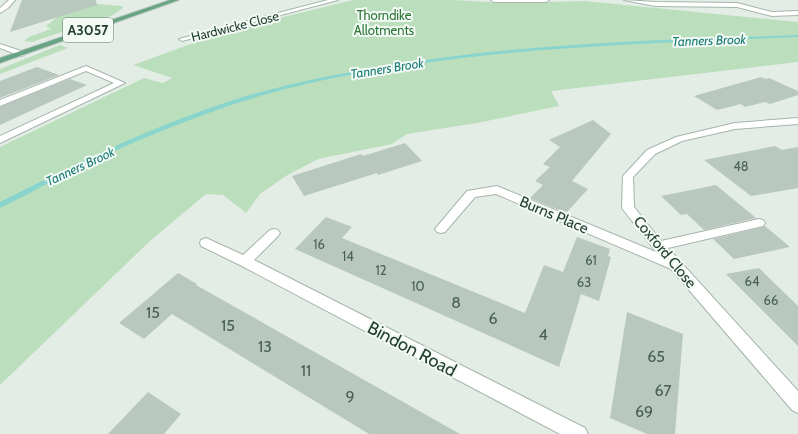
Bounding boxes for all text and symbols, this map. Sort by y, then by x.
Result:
street label: Hardwicke Close [189,7,281,45]
park label: Thorndike Allotments [354,7,415,38]
road number: A3057 [63,18,113,42]
water label: Tanners Brook [672,31,747,49]
water label: Tanners Brook [349,54,425,82]
water label: Tanners Brook [43,143,117,189]
house number: 48 [733,158,749,174]
street label: Burns Place [517,192,591,238]
street label: Coxford Close [630,212,700,292]
house number: 16 [313,236,325,252]
house number: 14 [342,248,354,264]
house number: 61 [585,252,597,268]
house number: 12 [375,262,387,278]
house number: 64 [745,273,760,289]
house number: 63 [577,274,591,290]
house number: 10 [411,278,425,294]
house number: 66 [764,292,778,308]
house number: 8 [451,293,461,312]
house number: 15 [146,303,160,322]
house number: 6 [488,309,498,328]
house number: 15 [221,316,235,335]
street label: Bindon Road [364,316,460,382]
house number: 4 [538,325,548,344]
house number: 13 [258,337,272,356]
house number: 65 [647,347,665,366]
house number: 11 [301,361,311,380]
house number: 67 [654,381,672,400]
house number: 9 [345,387,355,406]
house number: 69 [635,402,653,421]

